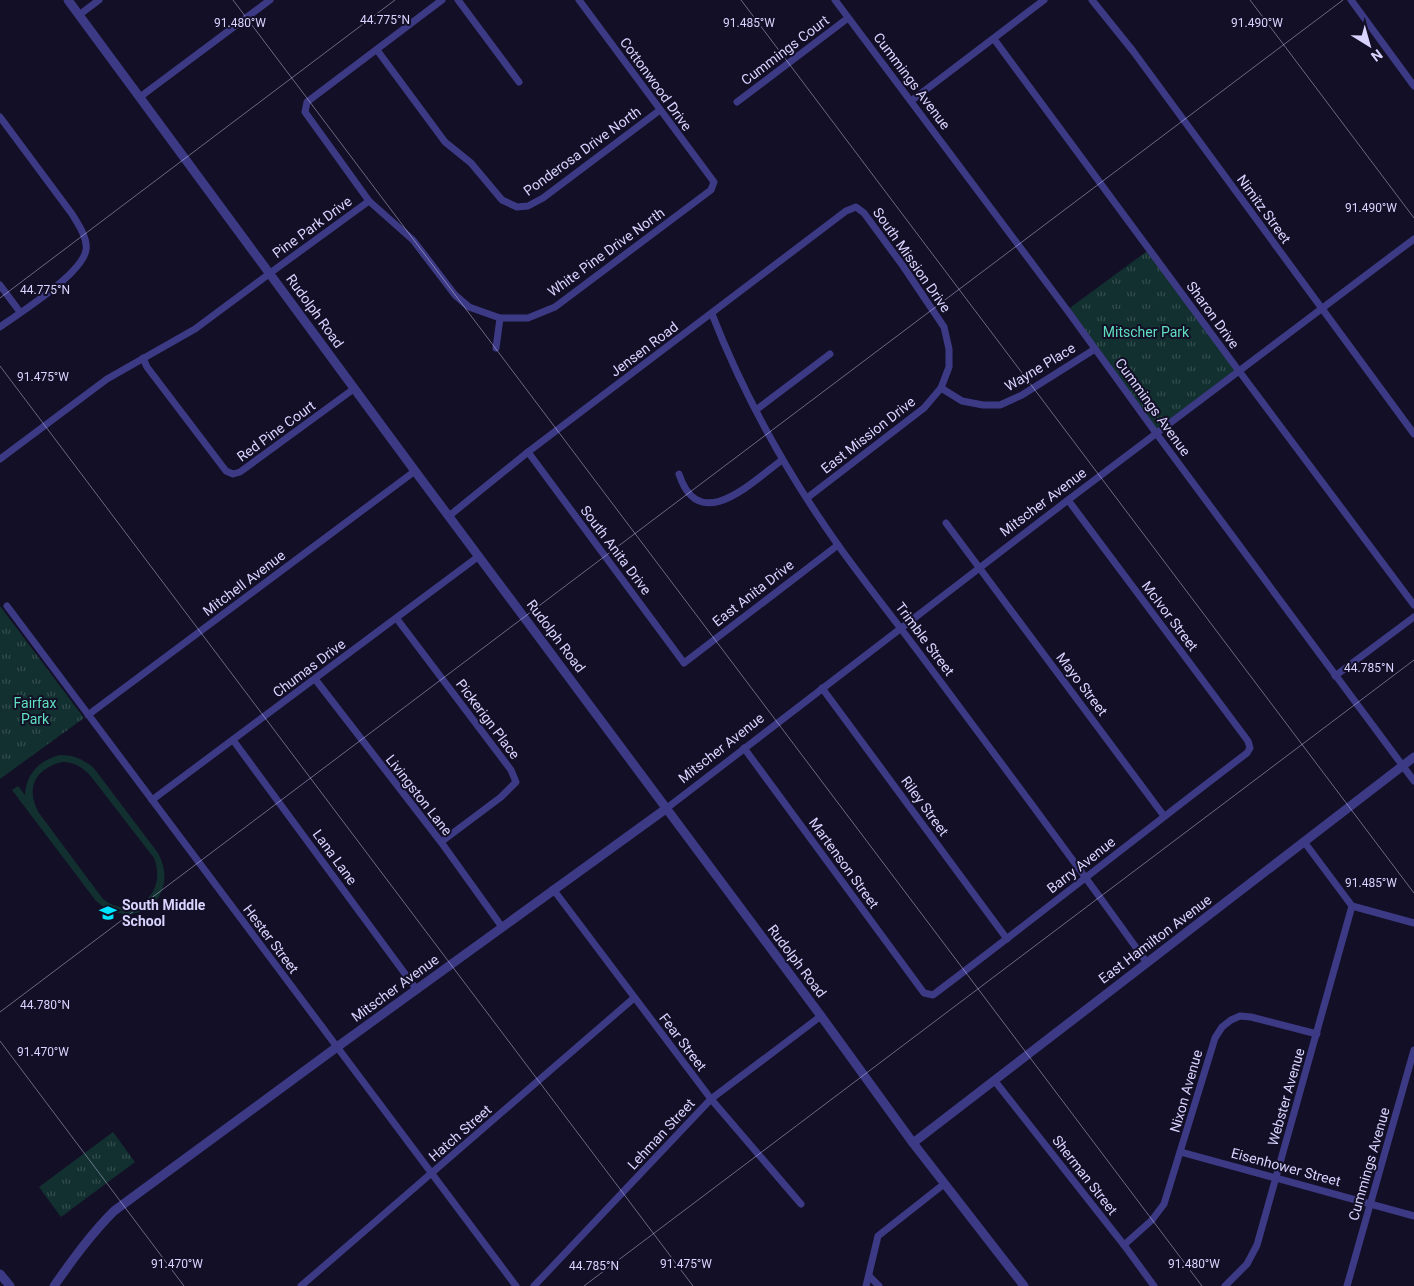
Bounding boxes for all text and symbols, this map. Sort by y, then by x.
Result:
street label: Cummings Court [738,12,832,88]
text: 44.775°N [360,13,410,27]
text: 91.480°W [214,16,266,30]
text: 91.485°W [723,16,775,30]
text: 91.490°W [1231,16,1283,30]
north arrow [1344,20,1394,70]
street label: Cummings Avenue [870,30,954,132]
street label: Cottonwood Drive [617,34,695,134]
text: N [1368,46,1386,65]
street label: Ponderosa Drive North [520,103,644,199]
street label: Nimitz Street [1234,172,1295,247]
street label: Pine Park Drive [269,193,355,261]
text: 91.490°W [1345,201,1397,215]
street label: White Pine Drive North [545,204,667,300]
street label: South Mission Drive [870,205,954,315]
street label: Rudolph Road [283,271,347,351]
street label: Sharon Drive [1183,278,1243,352]
text: 44.775°N [20,283,70,297]
street label: Jensen Road [607,318,681,380]
park label: Mitscher Park [1103,324,1190,340]
street label: Wayne Place [1002,340,1078,394]
street label: Cummings Avenue [1112,355,1194,459]
text: 91.475°W [17,370,69,384]
street label: East Mission Drive [818,393,918,477]
street label: Red Pine Court [234,397,319,465]
street label: Mitscher Avenue [997,464,1089,540]
street label: South Anita Drive [577,502,655,598]
street label: Mitchell Avenue [200,547,288,619]
street label: East Anita Drive [709,556,797,630]
street label: McIvor Street [1139,578,1202,654]
street label: Rudolph Road [523,597,589,675]
street label: Trimble Street [892,599,958,679]
street label: Chumas Drive [270,636,348,700]
street label: Mayo Street [1053,649,1111,719]
text: 44.785°N [1344,661,1394,675]
street label: Pickerign Place [453,676,523,762]
park label: Fairfax Park [14,695,56,727]
street label: Mitscher Avenue [675,710,767,786]
street label: Livingston Lane [383,752,455,838]
street label: Riley Street [898,773,952,839]
street label: Martenson Street [806,815,882,912]
street label: Lana Lane [310,826,360,888]
street label: Barry Avenue [1044,834,1118,896]
text: 91.485°W [1345,876,1397,890]
street label: East Hamilton Avenue [1095,891,1215,987]
place label: South Middle School [122,897,206,929]
street label: Hester Street [240,902,302,977]
school or university icon: South Middle School [98,903,118,923]
street label: Rudolph Road [764,922,830,1000]
street label: Mitscher Avenue [348,951,442,1025]
text: 44.780°N [20,998,70,1012]
street label: Fear Street [656,1010,710,1074]
text: 91.470°W [17,1045,69,1059]
street label: Webster Avenue [1264,1046,1308,1148]
street label: Nixon Avenue [1167,1048,1205,1134]
street label: Lehman Street [624,1095,698,1173]
street label: Hatch Street [425,1101,495,1165]
street label: Cummings Avenue [1345,1106,1393,1222]
street label: Sherman Street [1049,1132,1121,1218]
street label: Eisenhower Street [1230,1145,1343,1189]
text: 91.470°W [151,1257,203,1271]
text: 91.475°W [660,1257,712,1271]
text: 91.480°W [1168,1257,1220,1271]
text: 44.785°N [569,1259,619,1273]

